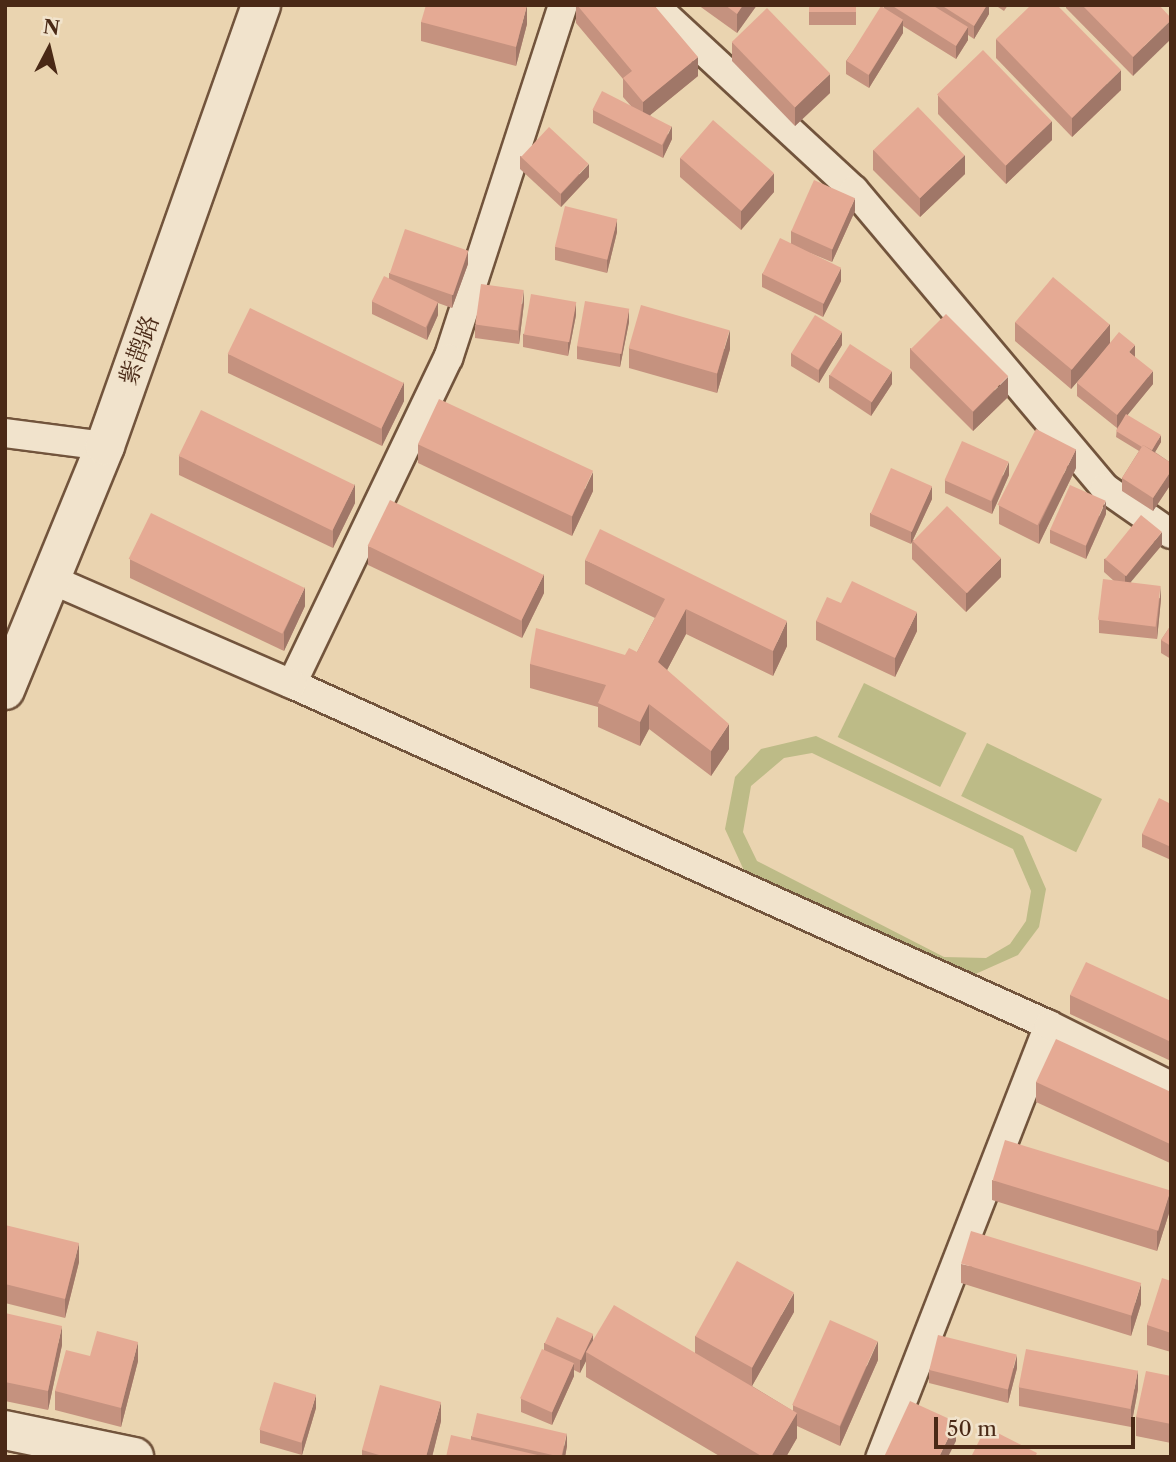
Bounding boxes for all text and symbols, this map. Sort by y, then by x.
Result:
north arrow [14,14,84,84]
text: N [42,15,61,40]
street label: 紫鹊路 [113,311,165,389]
scale bar [938,1402,1139,1446]
text: 50 m [947,1416,997,1441]

